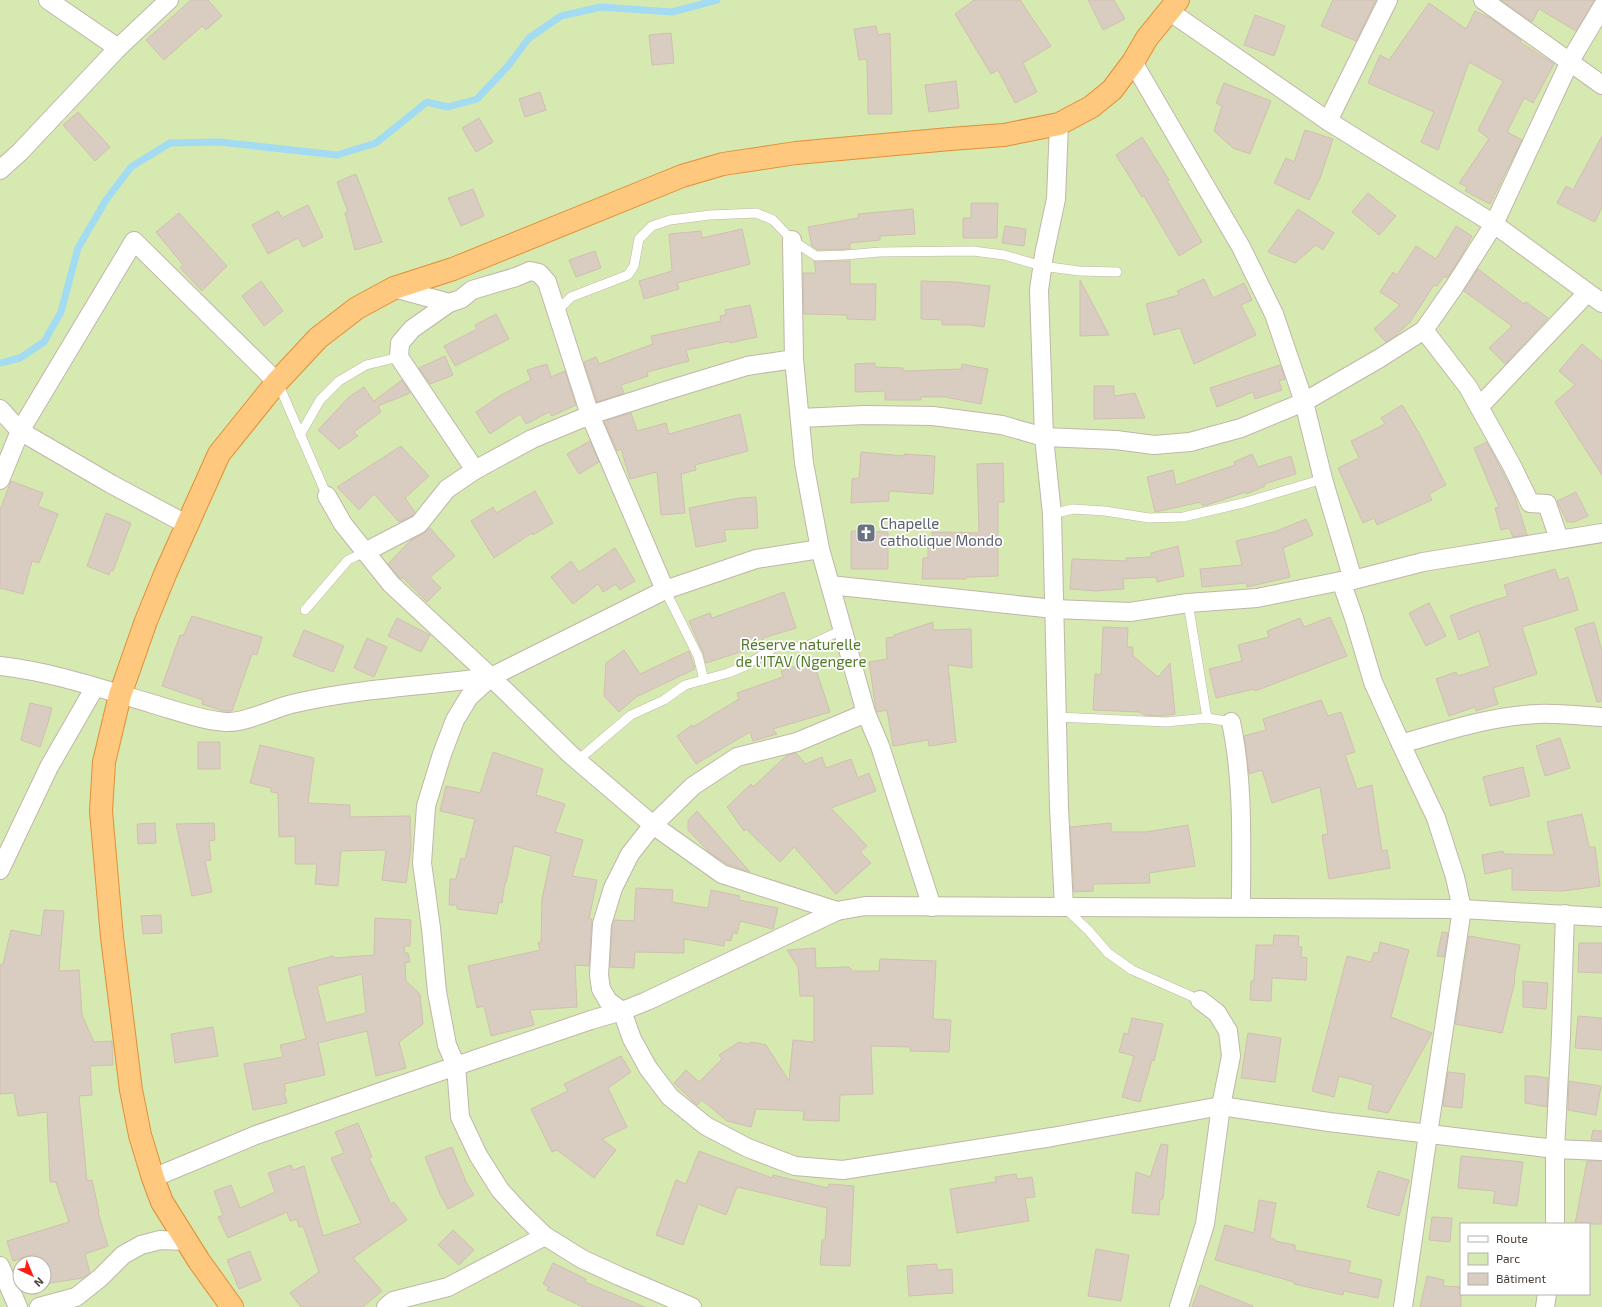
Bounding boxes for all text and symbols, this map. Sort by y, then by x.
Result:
place label: Chapelle catholique Mondo [880,514,1003,549]
church icon: Chapelle catholique Mondo [855,522,877,544]
park label: Réserve naturelle de l'ITAV (Ngengere [736,635,866,670]
legend [1460,1223,1590,1295]
text: Route [1496,1231,1528,1245]
text: Parc [1496,1251,1520,1265]
north arrow [12,1255,52,1295]
text: Bâtiment [1496,1271,1547,1285]
text: N [32,1275,47,1290]

